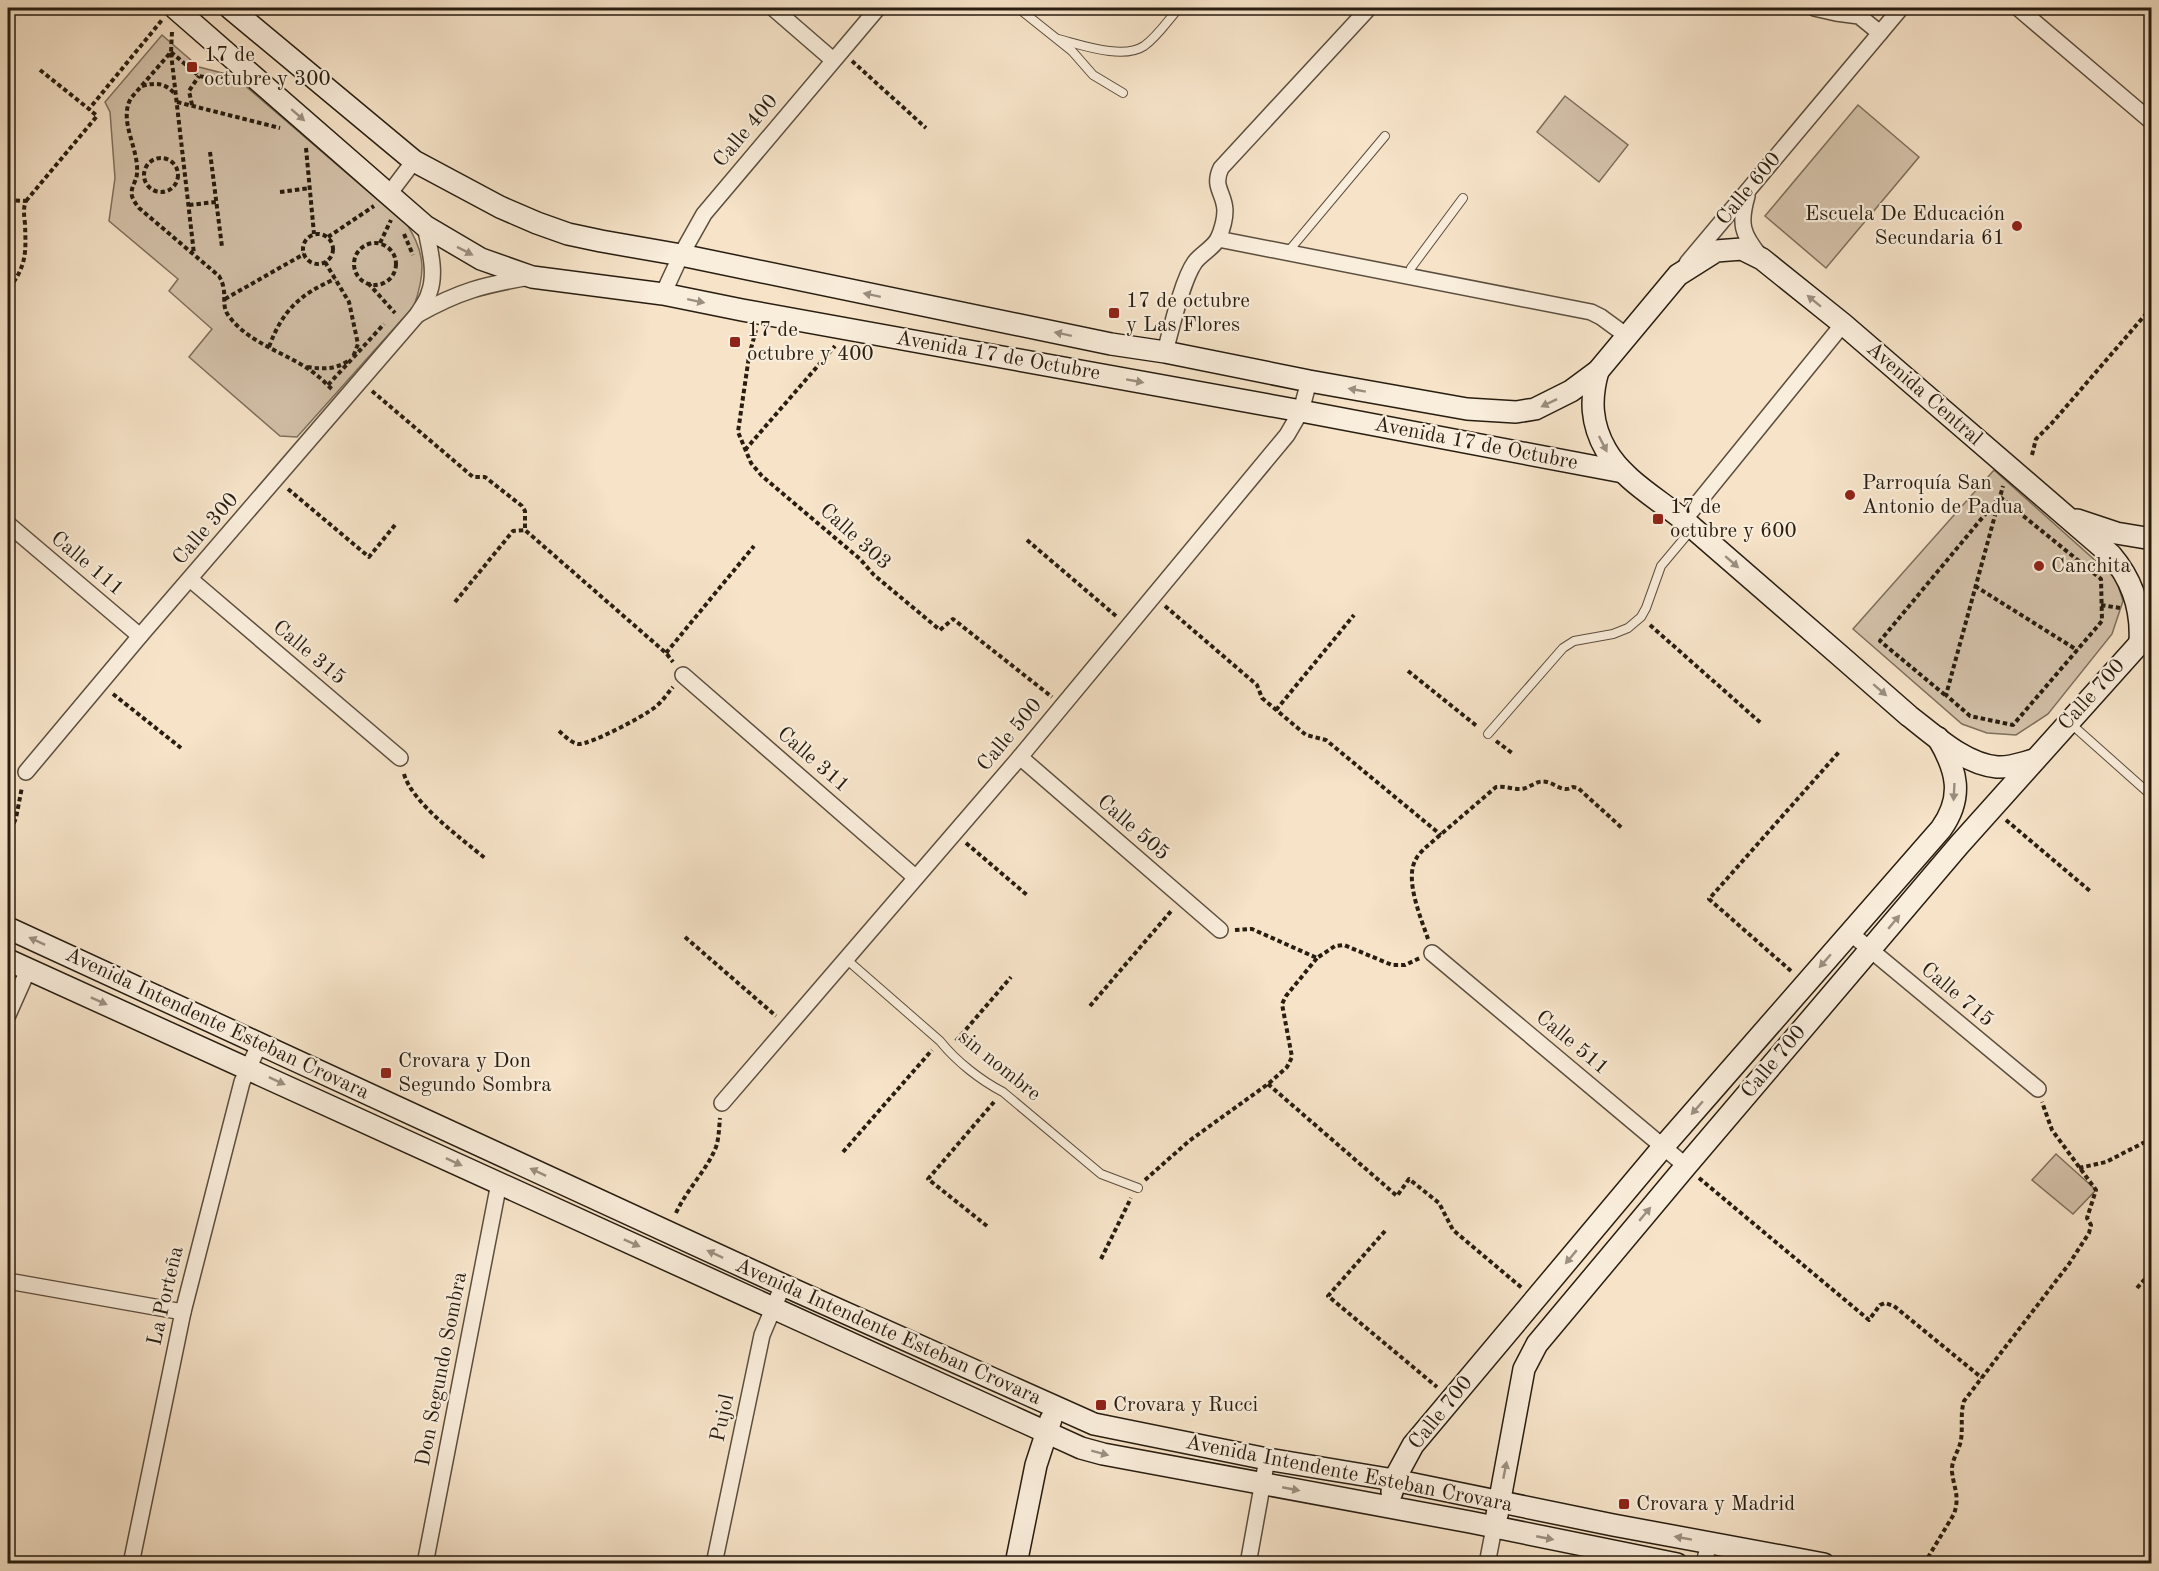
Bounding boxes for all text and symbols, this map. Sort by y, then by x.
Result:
place label: 17 de octubre y 300 [204,45,331,90]
marker: 17 de octubre y 300 [185,60,199,74]
street label: Calle 400 [710,91,782,171]
one-way arrow [290,108,305,121]
street label: Calle 600 [1713,149,1785,229]
place label: Escuela De Educación Secundaria 61 [1805,204,2005,249]
marker: Escuela De Educación Secundaria 61 [2010,219,2024,233]
one-way arrow [457,246,474,256]
one-way arrow [863,289,881,299]
place label: 17 de octubre y Las Flores [1126,291,1250,336]
one-way arrow [1807,296,1822,308]
one-way arrow [686,297,705,306]
marker: 17 de octubre y Las Flores [1107,306,1121,320]
place label: 17 de octubre y 400 [747,320,874,365]
street label: Avenida 17 de Octubre [894,328,1102,384]
one-way arrow [1053,329,1072,338]
marker: 17 de octubre y 400 [728,335,742,349]
street label: Avenida Central [1862,338,1986,450]
one-way arrow [1126,377,1145,386]
one-way arrow [1348,385,1367,394]
one-way arrow [1540,397,1558,407]
street label: Avenida 17 de Octubre [1372,414,1580,474]
one-way arrow [1598,435,1608,453]
place label: Parroquía San Antonio de Padua [1862,473,2023,518]
marker: Parroquía San Antonio de Padua [1843,488,1857,502]
street label: Calle 300 [169,489,243,569]
place label: 17 de octubre y 600 [1670,497,1797,542]
street label: Calle 303 [815,500,895,574]
marker: 17 de octubre y 600 [1651,512,1665,526]
street label: Calle 111 [47,528,127,600]
one-way arrow [1725,555,1740,569]
place label: Canchita [2051,556,2131,577]
marker: Canchita [2032,559,2046,573]
street label: Calle 315 [269,617,349,689]
street label: Calle 700 [2055,655,2129,735]
one-way arrow [1872,683,1887,696]
street label: Calle 500 [974,695,1046,775]
street label: Calle 311 [773,723,853,797]
one-way arrow [1950,783,1959,802]
street label: Calle 505 [1093,791,1173,865]
one-way arrow [1887,915,1900,930]
one-way arrow [28,937,45,946]
street label: Avenida Intendente Esteban Crovara [62,944,372,1104]
one-way arrow [1819,953,1832,968]
street label: Calle 715 [1917,959,1997,1031]
one-way arrow [90,997,108,1007]
street label: Calle 511 [1532,1007,1612,1079]
street label: Calle 700 [1738,1022,1810,1102]
street label: sin nombre [954,1027,1044,1105]
place label: Crovara y Don Segundo Sombra [398,1051,552,1096]
marker: Crovara y Don Segundo Sombra [379,1066,393,1080]
one-way arrow [269,1076,287,1086]
one-way arrow [1691,1100,1704,1115]
one-way arrow [446,1157,464,1167]
one-way arrow [530,1168,547,1177]
one-way arrow [1639,1207,1651,1222]
one-way arrow [623,1238,641,1248]
street label: La Porteña [144,1244,188,1348]
one-way arrow [707,1249,724,1258]
one-way arrow [1565,1249,1578,1264]
street label: Avenida Intendente Esteban Crovara [732,1255,1044,1409]
street label: Don Segundo Sombra [413,1270,471,1468]
street label: Calle 700 [1405,1372,1477,1454]
street label: Pujol [708,1392,738,1444]
place label: Crovara y Rucci [1113,1395,1258,1416]
marker: Crovara y Rucci [1094,1398,1108,1412]
street label: Avenida Intendente Esteban Crovara [1184,1432,1514,1516]
one-way arrow [1091,1448,1109,1458]
one-way arrow [1501,1461,1510,1480]
one-way arrow [1282,1485,1301,1494]
place label: Crovara y Madrid [1636,1494,1795,1515]
marker: Crovara y Madrid [1617,1497,1631,1511]
one-way arrow [1674,1533,1693,1542]
one-way arrow [1535,1534,1554,1543]

